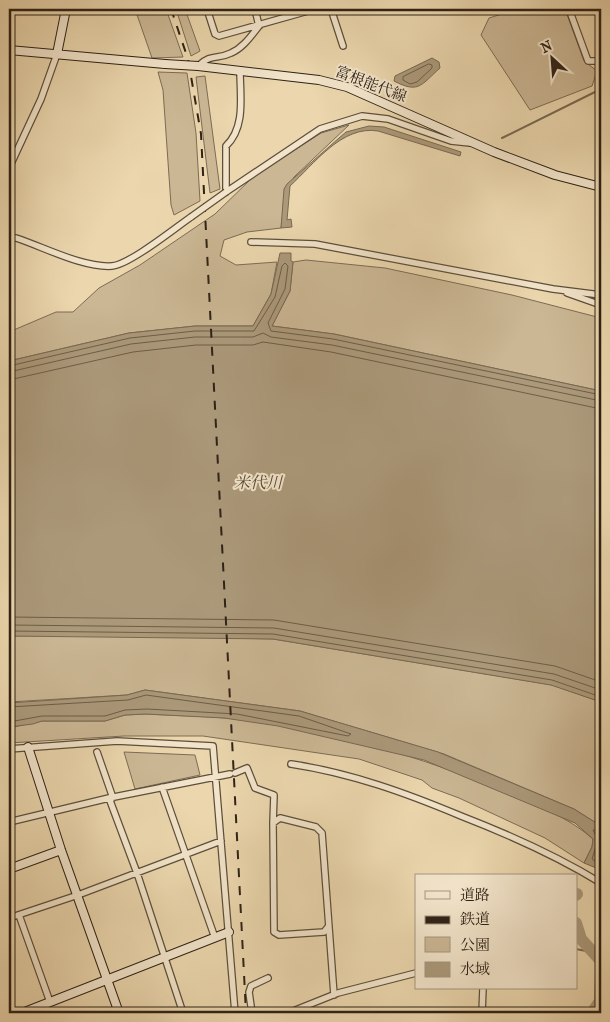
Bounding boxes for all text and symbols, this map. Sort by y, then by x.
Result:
north arrow [528,32,578,82]
text: N [538,37,555,57]
street label: 富根能代線 [333,62,409,106]
water label: 米代川 [234,473,284,492]
legend [415,874,578,990]
text: 道路 [460,886,490,904]
text: 鉄道 [460,910,490,928]
text: 公園 [460,936,490,954]
text: 水域 [460,960,490,978]

